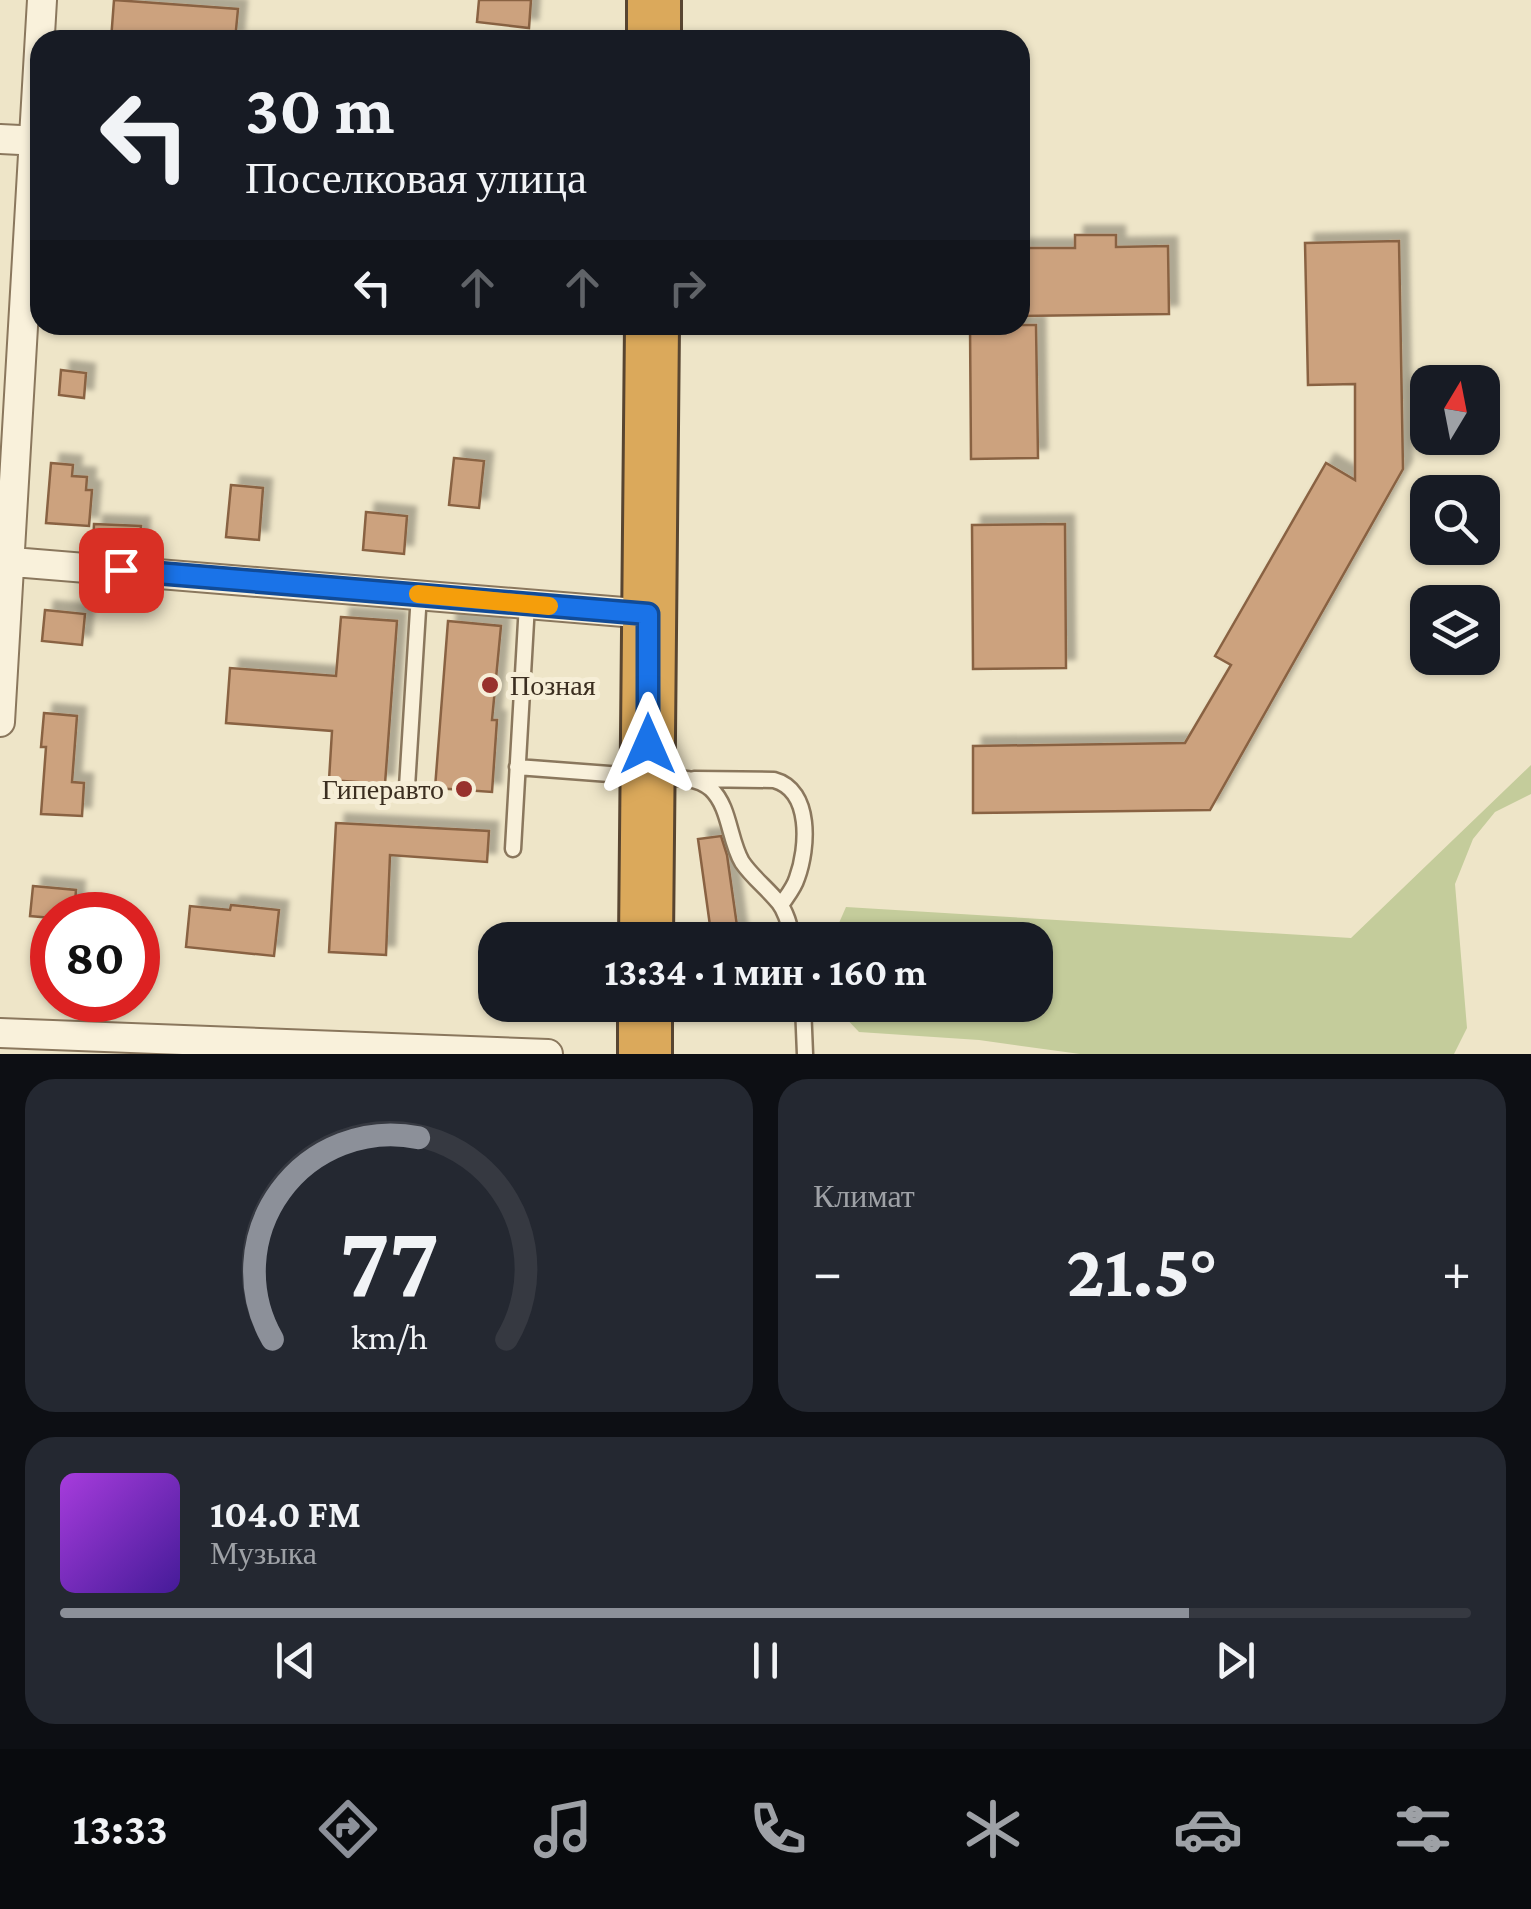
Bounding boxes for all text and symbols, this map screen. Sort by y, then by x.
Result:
icon: left [80,70,210,200]
text: 30 m [245,70,394,148]
text: Поселковая улица [245,153,587,203]
icon: left [345,260,400,315]
icon: ahead [450,260,505,315]
icon: ahead [555,260,610,315]
icon: right [660,260,715,315]
north arrow [1410,365,1500,455]
map controls [1410,365,1500,675]
button: search [1410,475,1500,565]
pin [79,528,164,613]
icon: arrive [94,543,149,598]
button: layers [1410,585,1500,675]
place label: Позная [510,670,596,701]
marker: Позная [479,674,501,696]
position arrow [596,692,700,796]
place label: Гиперавто [322,774,444,805]
marker: Гиперавто [453,778,475,800]
speed limit sign: 80 [30,892,160,1022]
text: 13:34 · 1 мин · 160 m [604,951,927,993]
text: Климат [813,1178,915,1214]
text: 77 [339,1204,439,1319]
text: 21.5° [1066,1229,1218,1312]
text: − [813,1241,842,1302]
text: + [1442,1241,1471,1302]
text: km/h [350,1317,428,1357]
text: 104.0 FM [210,1493,361,1535]
text: Музыка [210,1535,317,1571]
icon: previous [268,1633,323,1688]
icon: pause [738,1633,793,1688]
icon: next [1208,1633,1263,1688]
icon: directions [313,1794,383,1864]
icon: music [528,1794,598,1864]
icon: phone [743,1794,813,1864]
icon: climate [958,1794,1028,1864]
icon: car [1173,1794,1243,1864]
icon: filters [1388,1794,1458,1864]
text: 13:33 [73,1804,168,1854]

